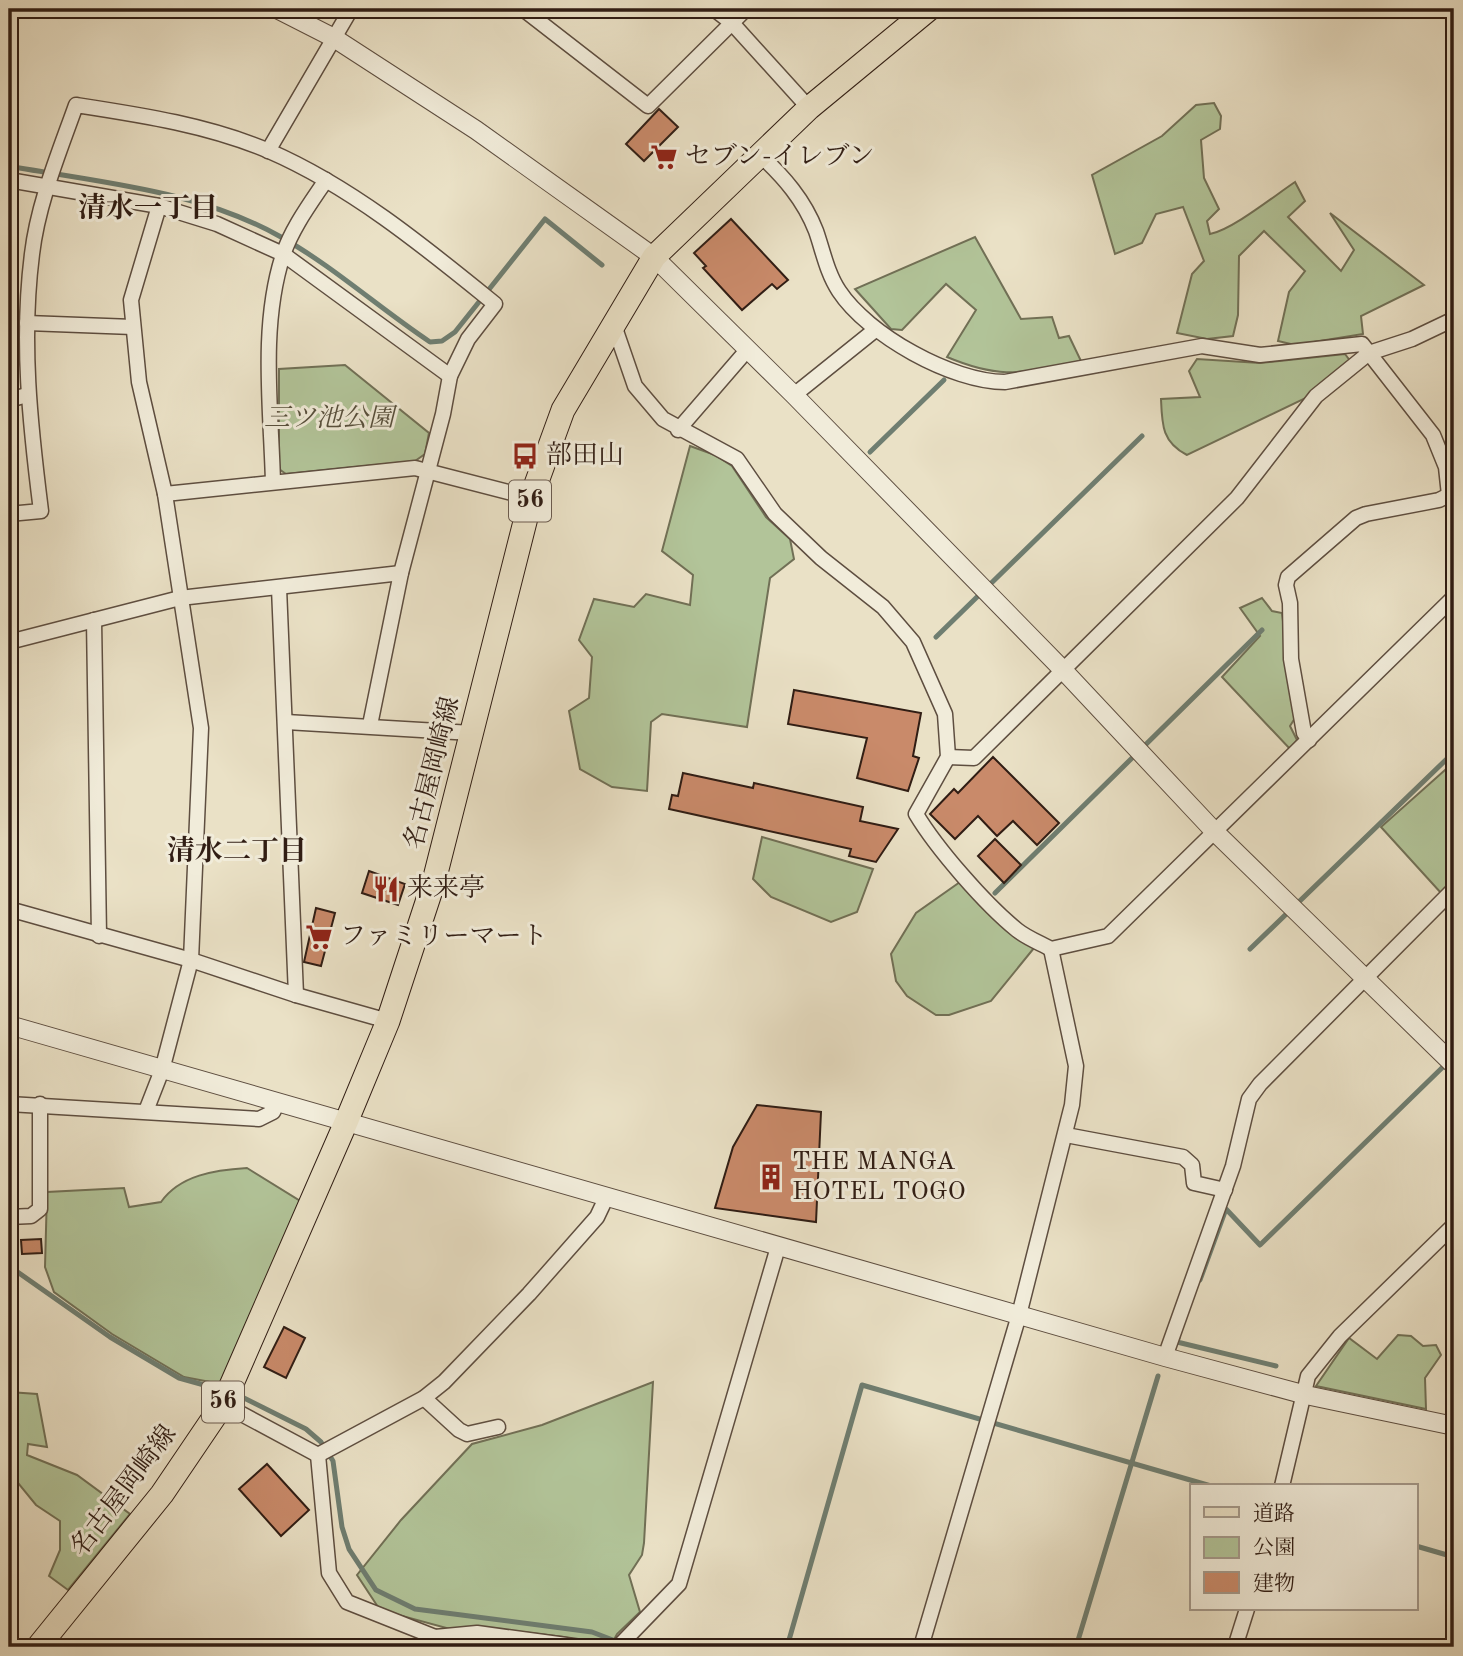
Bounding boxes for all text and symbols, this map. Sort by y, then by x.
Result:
supermarket icon: セブン-イレブン [649,142,679,172]
place label: セブン-イレブン [685,143,875,170]
district label: 清水一丁目 [78,192,218,224]
park label: 三ツ池公園 [264,404,398,432]
bus stop icon: 部田山 [510,441,540,471]
place label: 部田山 [546,441,624,469]
road number: 56 [509,480,551,522]
street label: 名古屋岡崎線 [400,694,464,852]
district label: 清水二丁目 [167,835,307,867]
restaurant icon: 来来亭 [371,874,401,904]
place label: 来来亭 [407,874,485,902]
supermarket icon: ファミリーマート [304,922,334,952]
place label: ファミリーマート [340,924,547,950]
place label: THE MANGA HOTEL TOGO [792,1149,966,1205]
building icon: THE MANGA HOTEL TOGO [756,1162,786,1192]
road number: 56 [202,1382,244,1422]
street label: 名古屋岡崎線 [65,1420,181,1561]
legend [1190,1484,1418,1610]
text: 道路 [1253,1502,1295,1525]
text: 公園 [1253,1536,1295,1559]
text: 建物 [1253,1572,1295,1595]

